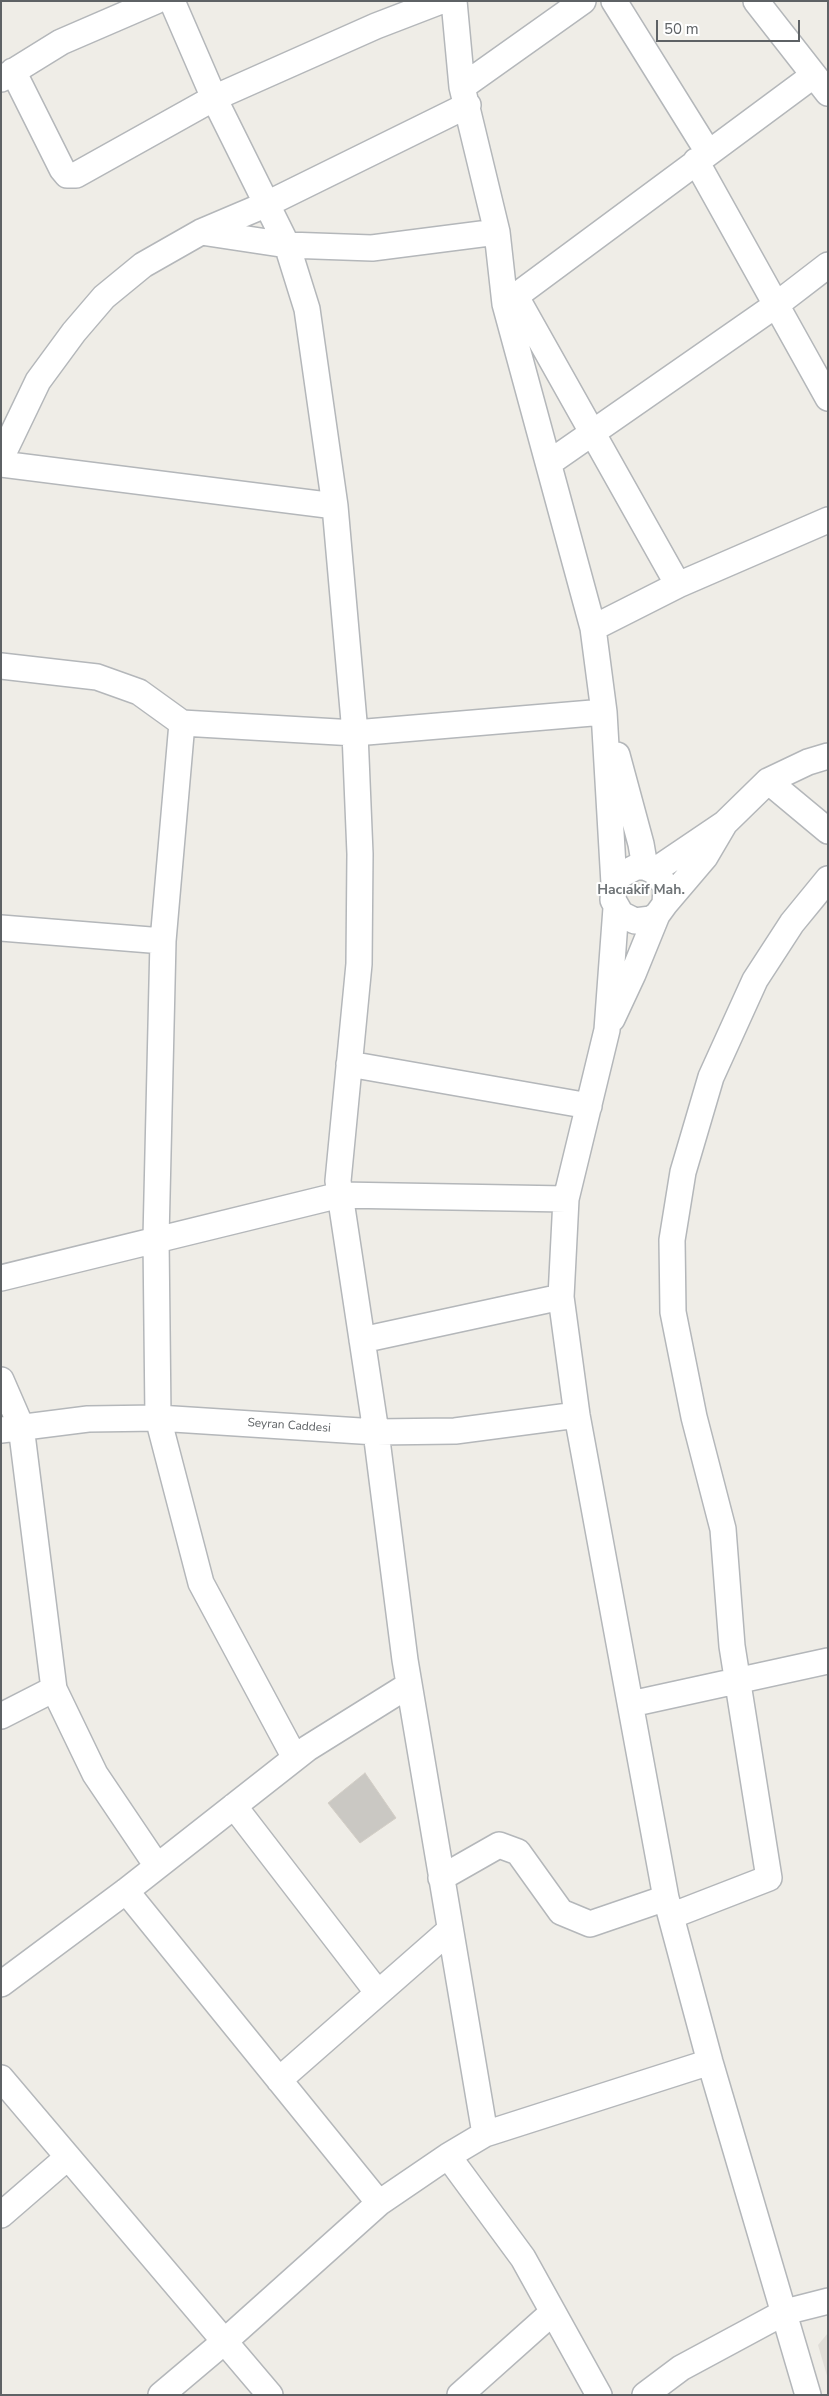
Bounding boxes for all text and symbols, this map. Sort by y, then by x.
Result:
scale bar [659,10,803,42]
text: 50 m [664,19,699,39]
district label: Hacıakif Mah. [597,883,685,899]
street label: Seyran Caddesi [247,1416,331,1436]

